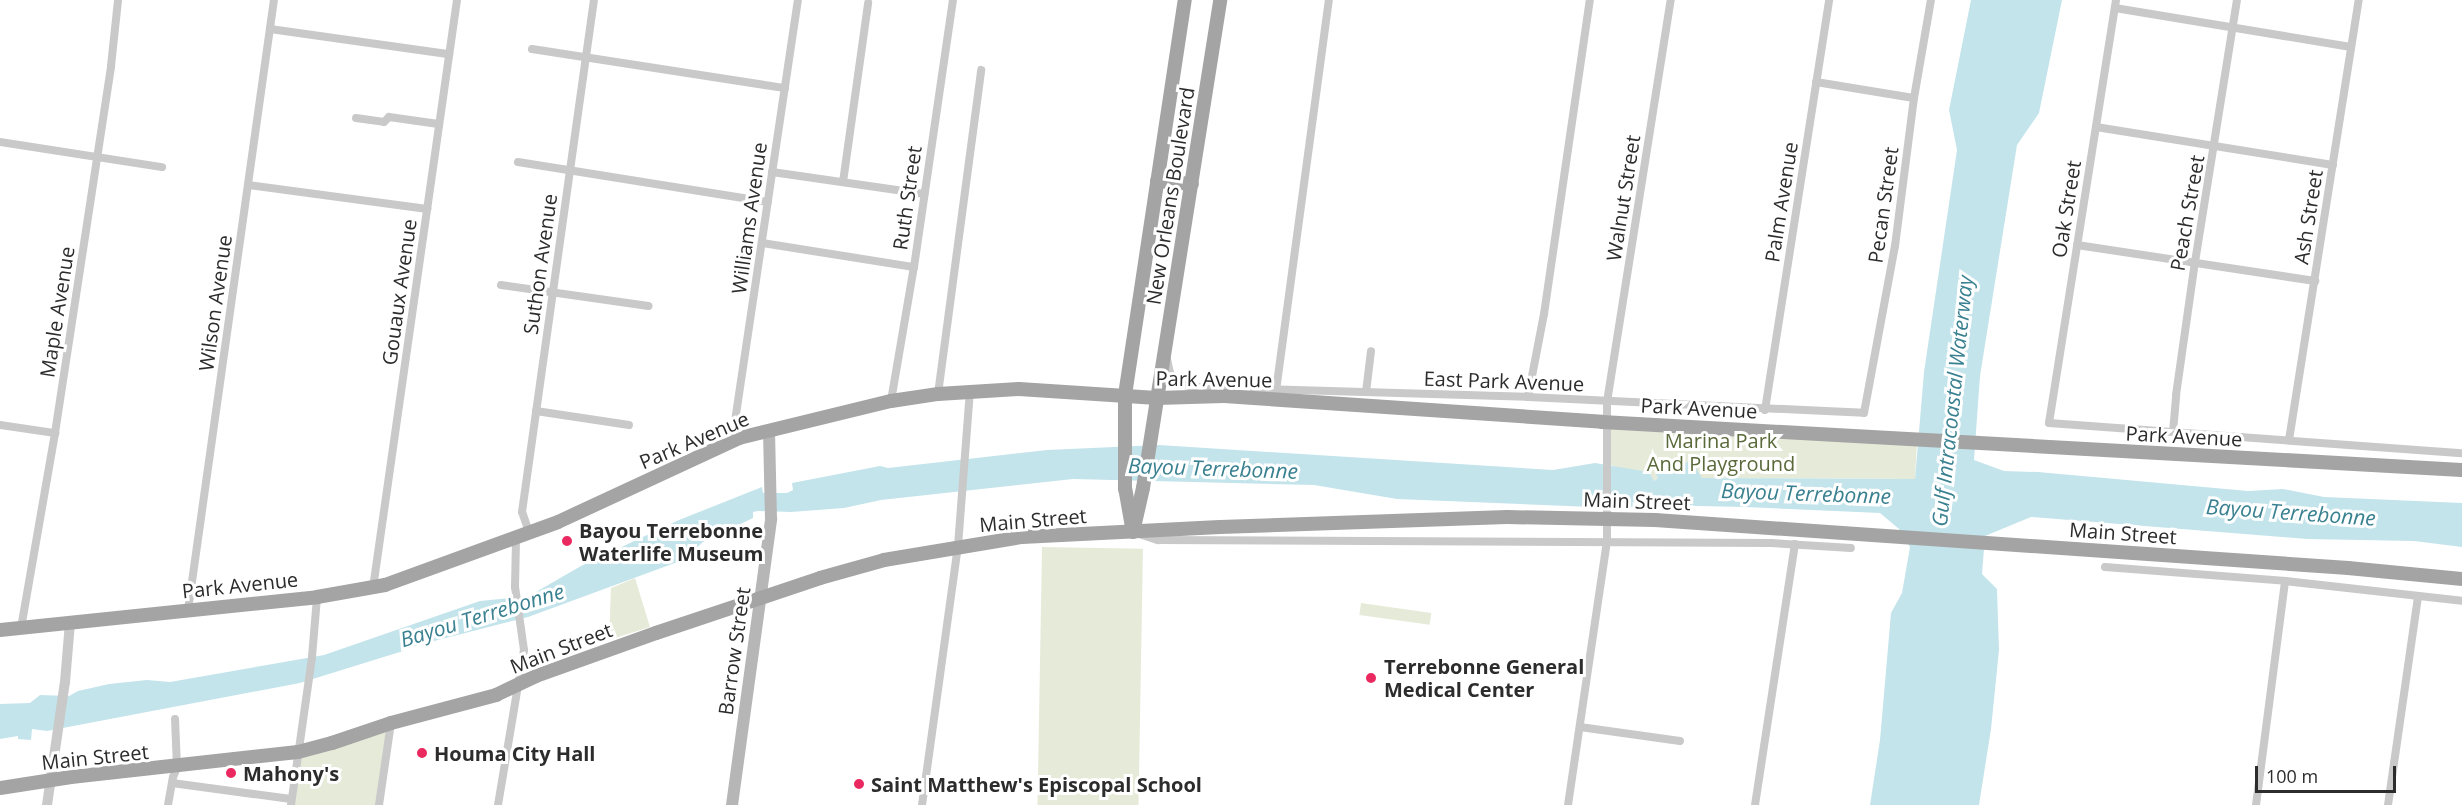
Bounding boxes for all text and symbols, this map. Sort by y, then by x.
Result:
street label: New Orleans Boulevard [1141,85,1199,307]
street label: Walnut Street [1601,133,1645,263]
street label: Palm Avenue [1760,140,1802,264]
street label: Williams Avenue [726,141,772,295]
street label: Ruth Street [888,144,926,252]
street label: Pecan Street [1863,145,1903,265]
street label: Peach Street [2165,153,2209,273]
street label: Oak Street [2046,159,2086,259]
street label: Ash Street [2289,168,2327,266]
street label: Suthon Avenue [518,192,562,336]
street label: Gouaux Avenue [377,217,421,367]
street label: Wilson Avenue [194,233,236,373]
street label: Maple Avenue [35,245,79,379]
water label: Gulf Intracoastal Waterway [1926,274,1978,528]
street label: Park Avenue [1155,366,1273,392]
street label: East Park Avenue [1423,366,1585,396]
street label: Park Avenue [1640,393,1758,423]
street label: Park Avenue [636,406,752,474]
street label: Park Avenue [2125,421,2243,451]
park label: Marina Park And Playground [1647,429,1795,476]
water label: Bayou Terrebonne [1128,452,1298,484]
water label: Bayou Terrebonne [1721,477,1891,509]
street label: Main Street [1583,487,1691,515]
water label: Bayou Terrebonne [2205,493,2377,531]
street label: Main Street [978,503,1088,537]
street label: Main Street [2069,517,2177,549]
place label: Bayou Terrebonne Waterlife Museum [579,518,764,565]
marker: Bayou Terrebonne Waterlife Museum [560,534,574,548]
street label: Park Avenue [181,567,299,603]
water label: Bayou Terrebonne [397,578,567,652]
street label: Barrow Street [713,585,755,717]
street label: Main Street [507,618,615,678]
place label: Terrebonne General Medical Center [1384,654,1584,701]
marker: Terrebonne General Medical Center [1362,669,1380,687]
street label: Main Street [40,739,150,775]
place label: Houma City Hall [434,741,595,765]
marker: Houma City Hall [415,746,429,760]
scale bar [2258,754,2399,792]
place label: Mahony's [243,761,339,785]
text: 100 m [2266,764,2318,788]
marker: Mahony's [224,766,238,780]
place label: Saint Matthew's Episcopal School [871,772,1202,796]
marker: Saint Matthew's Episcopal School [852,777,866,791]

